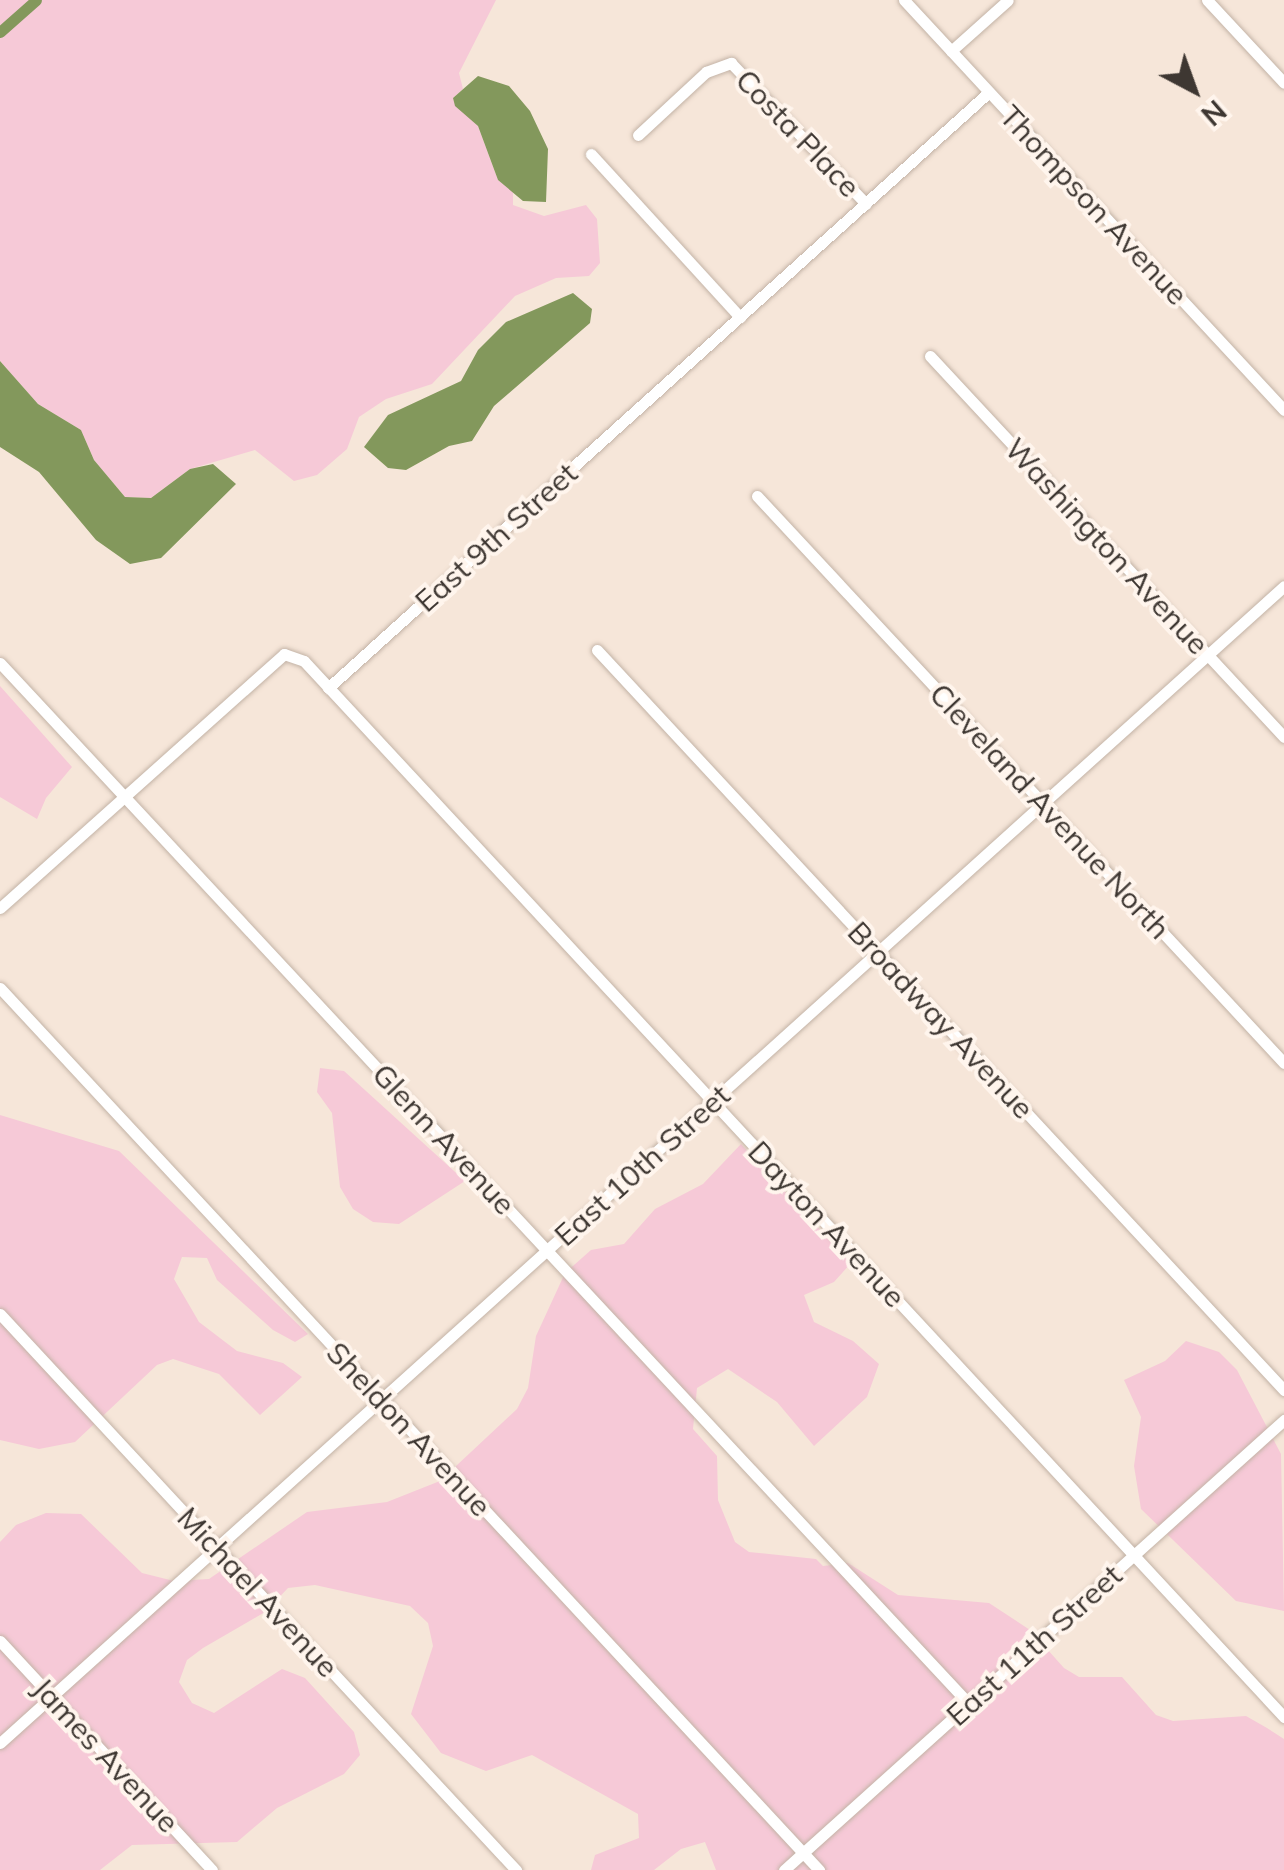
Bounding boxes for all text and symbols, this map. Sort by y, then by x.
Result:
north arrow [1144,40,1244,140]
street label: Costa Place [728,62,868,204]
text: N [1195,93,1233,133]
street label: Thompson Avenue [992,98,1196,312]
street label: Washington Avenue [998,430,1216,662]
street label: East 9th Street [408,455,584,619]
street label: Cleveland Avenue North [922,676,1178,946]
street label: Broadway Avenue [841,914,1041,1126]
street label: Glenn Avenue [365,1056,523,1222]
street label: East 10th Street [547,1077,737,1253]
street label: Dayton Avenue [741,1134,913,1314]
street label: Sheldon Avenue [319,1335,499,1523]
street label: Michael Avenue [170,1500,346,1684]
street label: East 11th Street [939,1557,1129,1733]
street label: James Avenue [25,1670,187,1840]

